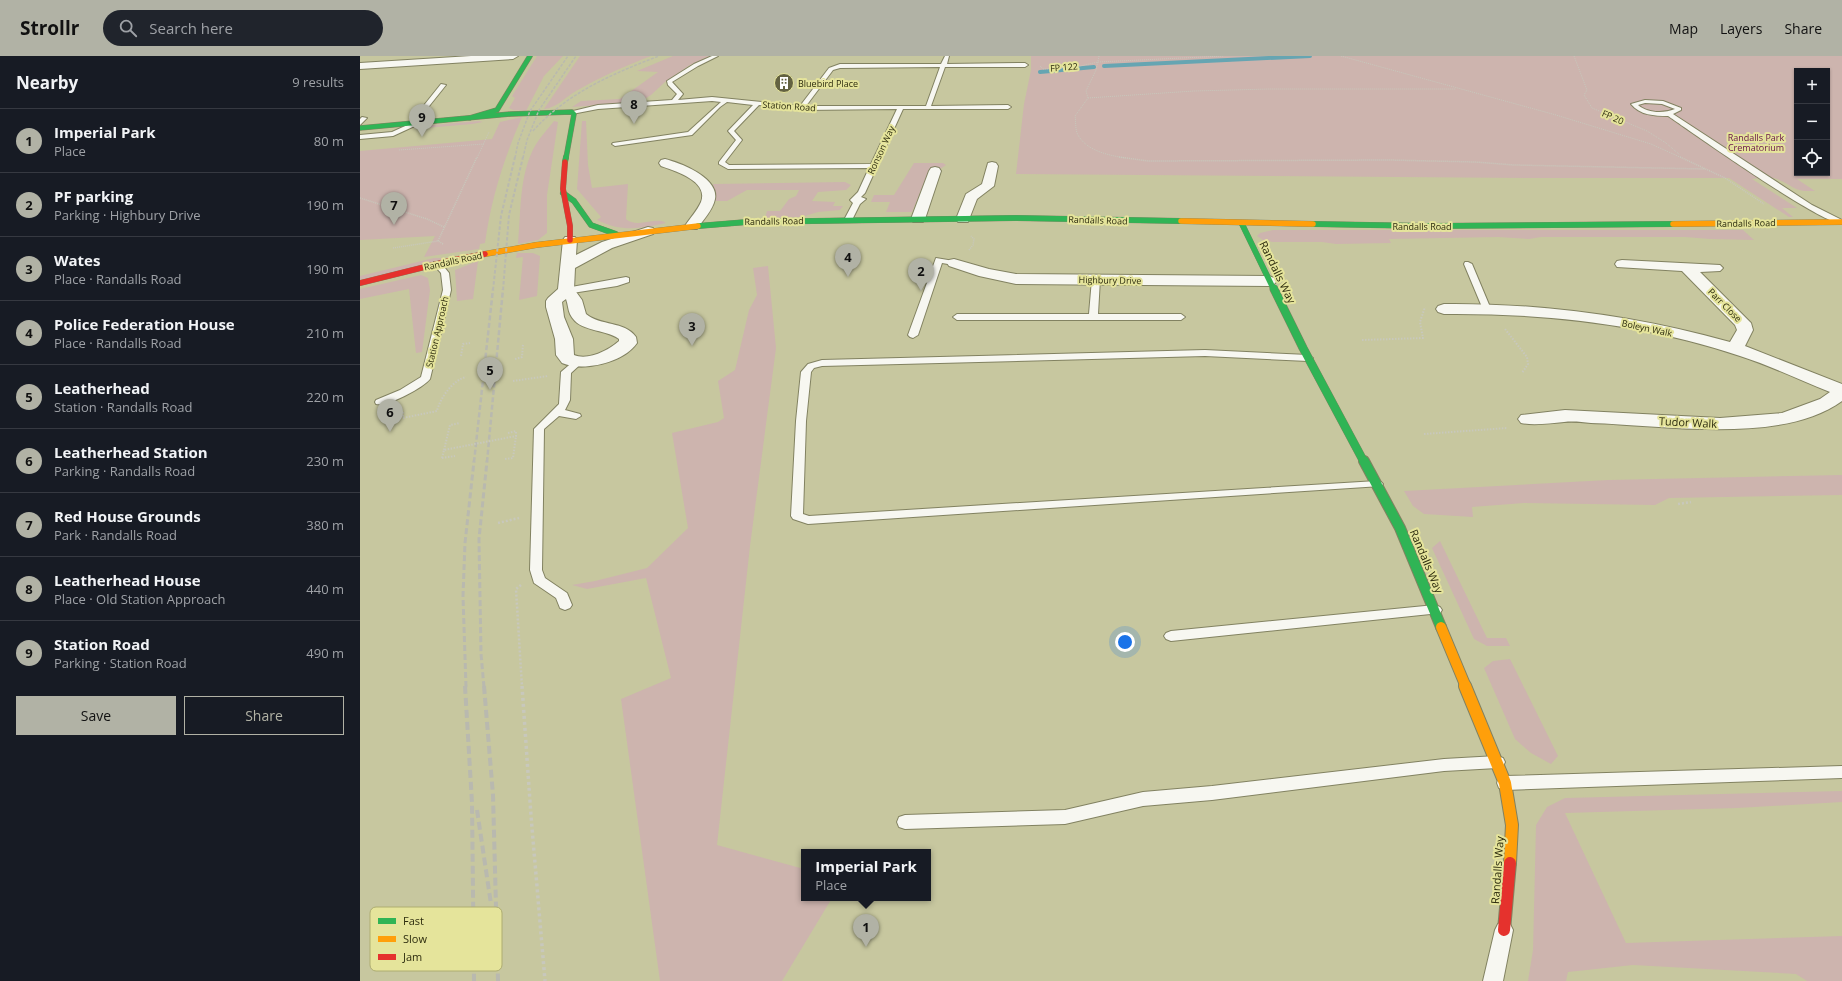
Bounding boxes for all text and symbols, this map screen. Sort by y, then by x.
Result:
search box [103,10,383,46]
text: Strollr [20,15,79,41]
icon: search [117,17,139,39]
text: Search here [149,18,233,38]
text: Map [1669,19,1698,38]
text: Layers [1720,19,1762,38]
text: Share [1784,19,1822,38]
street label: FP 122 [1050,59,1078,75]
map controls [1794,68,1830,176]
button: + [1794,68,1830,104]
text: Nearby [16,71,78,94]
building icon: Bluebird Place [773,72,795,94]
text: 9 results [292,73,344,91]
place label: Bluebird Place [798,77,858,90]
pin: 8 [621,91,647,124]
street label: Station Road [762,98,816,114]
pin: 9 [409,104,435,137]
button: − [1794,104,1830,140]
street label: FP 20 [1600,107,1626,127]
text: Imperial Park [54,122,156,142]
street label: Ronson Way [864,123,898,176]
park label: Randalls Park Crematorium [1728,131,1785,154]
text: 1 [25,132,33,150]
text: 80 m [314,132,344,150]
button: locate [1794,140,1830,176]
text: Place [54,142,86,160]
text: PF parking [54,186,133,206]
pin: 7 [381,192,407,225]
text: 2 [25,196,33,214]
text: 190 m [306,196,344,214]
text: Parking · Highbury Drive [54,206,201,224]
street label: Randalls Road [1068,212,1128,228]
street label: Randalls Road [744,214,804,228]
street label: Randalls Road [1716,216,1776,230]
street label: Randalls Road [1392,220,1452,233]
street label: Randalls Way [1256,238,1300,306]
pin: 4 [835,244,861,277]
street label: Randalls Road [423,248,483,274]
text: Wates [54,250,100,270]
pin: 2 [908,258,934,291]
text: 3 [25,260,33,278]
text: 190 m [306,260,344,278]
text: Place · Randalls Road [54,270,182,288]
street label: Highbury Drive [1078,273,1142,287]
street label: Parr Close [1705,285,1745,325]
street label: Station Approach [423,295,451,369]
pin: 3 [679,313,705,346]
text: Police Federation House [54,314,235,334]
street label: Boleyn Walk [1621,316,1674,340]
text: 4 [25,324,33,342]
text: 210 m [306,324,344,342]
text: Place · Randalls Road [54,334,182,352]
pin: 5 [477,357,503,390]
text: Leatherhead [54,378,150,398]
text: 5 [25,388,33,406]
text: 220 m [306,388,344,406]
text: Station · Randalls Road [54,398,192,416]
pin: 6 [377,399,403,432]
street label: Tudor Walk [1658,413,1718,431]
text: Leatherhead Station [54,442,208,462]
text: 6 [25,452,33,470]
text: 230 m [306,452,344,470]
text: Parking · Randalls Road [54,462,195,480]
text: Red House Grounds [54,506,201,526]
text: 7 [25,516,33,534]
text: 380 m [306,516,344,534]
text: Park · Randalls Road [54,526,177,544]
street label: Randalls Way [1407,527,1447,596]
text: Leatherhead House [54,570,201,590]
text: 8 [25,580,33,598]
text: 440 m [306,580,344,598]
text: Place · Old Station Approach [54,590,226,608]
your location [1115,632,1135,652]
text: Station Road [54,634,150,654]
text: 9 [25,644,33,662]
text: 490 m [306,644,344,662]
text: Parking · Station Road [54,654,187,672]
button: Save [16,696,176,735]
button: Share [184,696,344,735]
street label: Randalls Way [1487,835,1507,904]
popup [801,849,931,901]
text: Imperial Park [815,856,917,876]
text: Place [815,876,847,894]
legend [370,907,502,971]
text: Fast [403,913,424,928]
pin: 1 [853,914,879,947]
text: Slow [403,931,427,946]
text: Jam [402,949,422,964]

